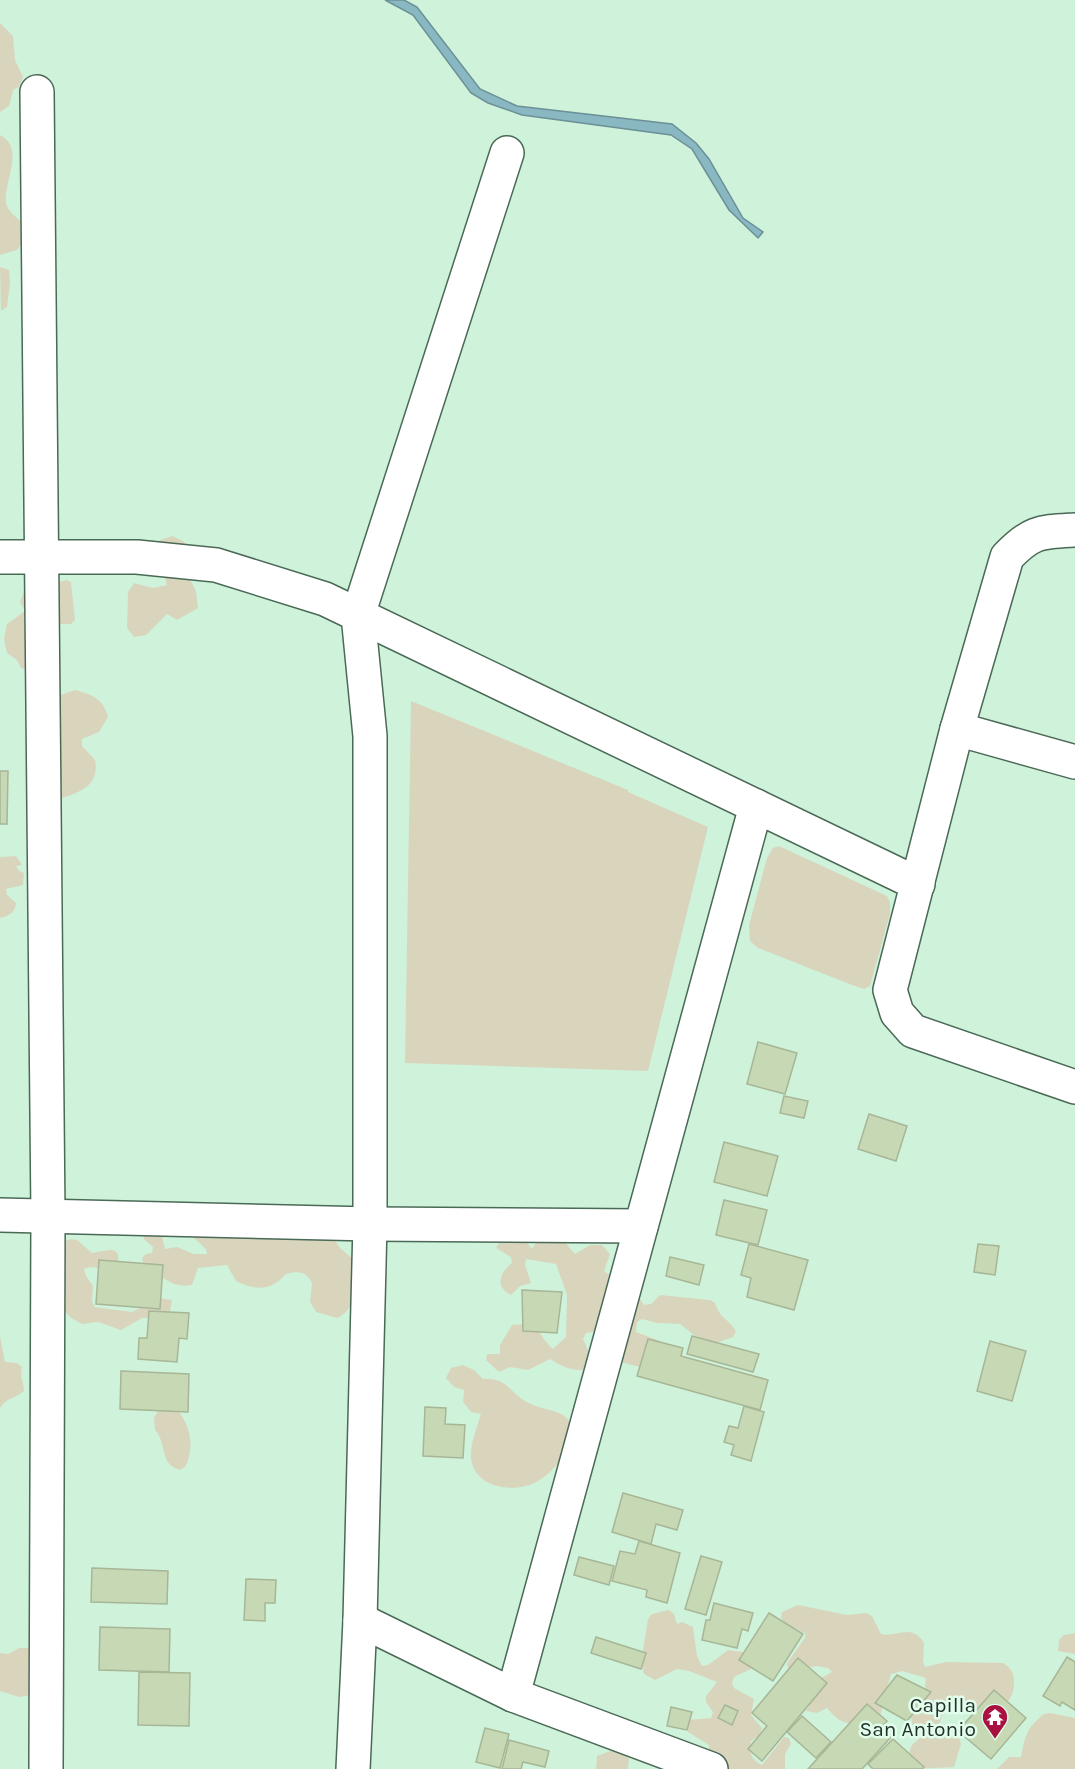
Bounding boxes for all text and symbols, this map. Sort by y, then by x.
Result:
place label: Capilla San Antonio [860,1693,976,1741]
temple icon: Capilla San Antonio [980,1702,1010,1740]

